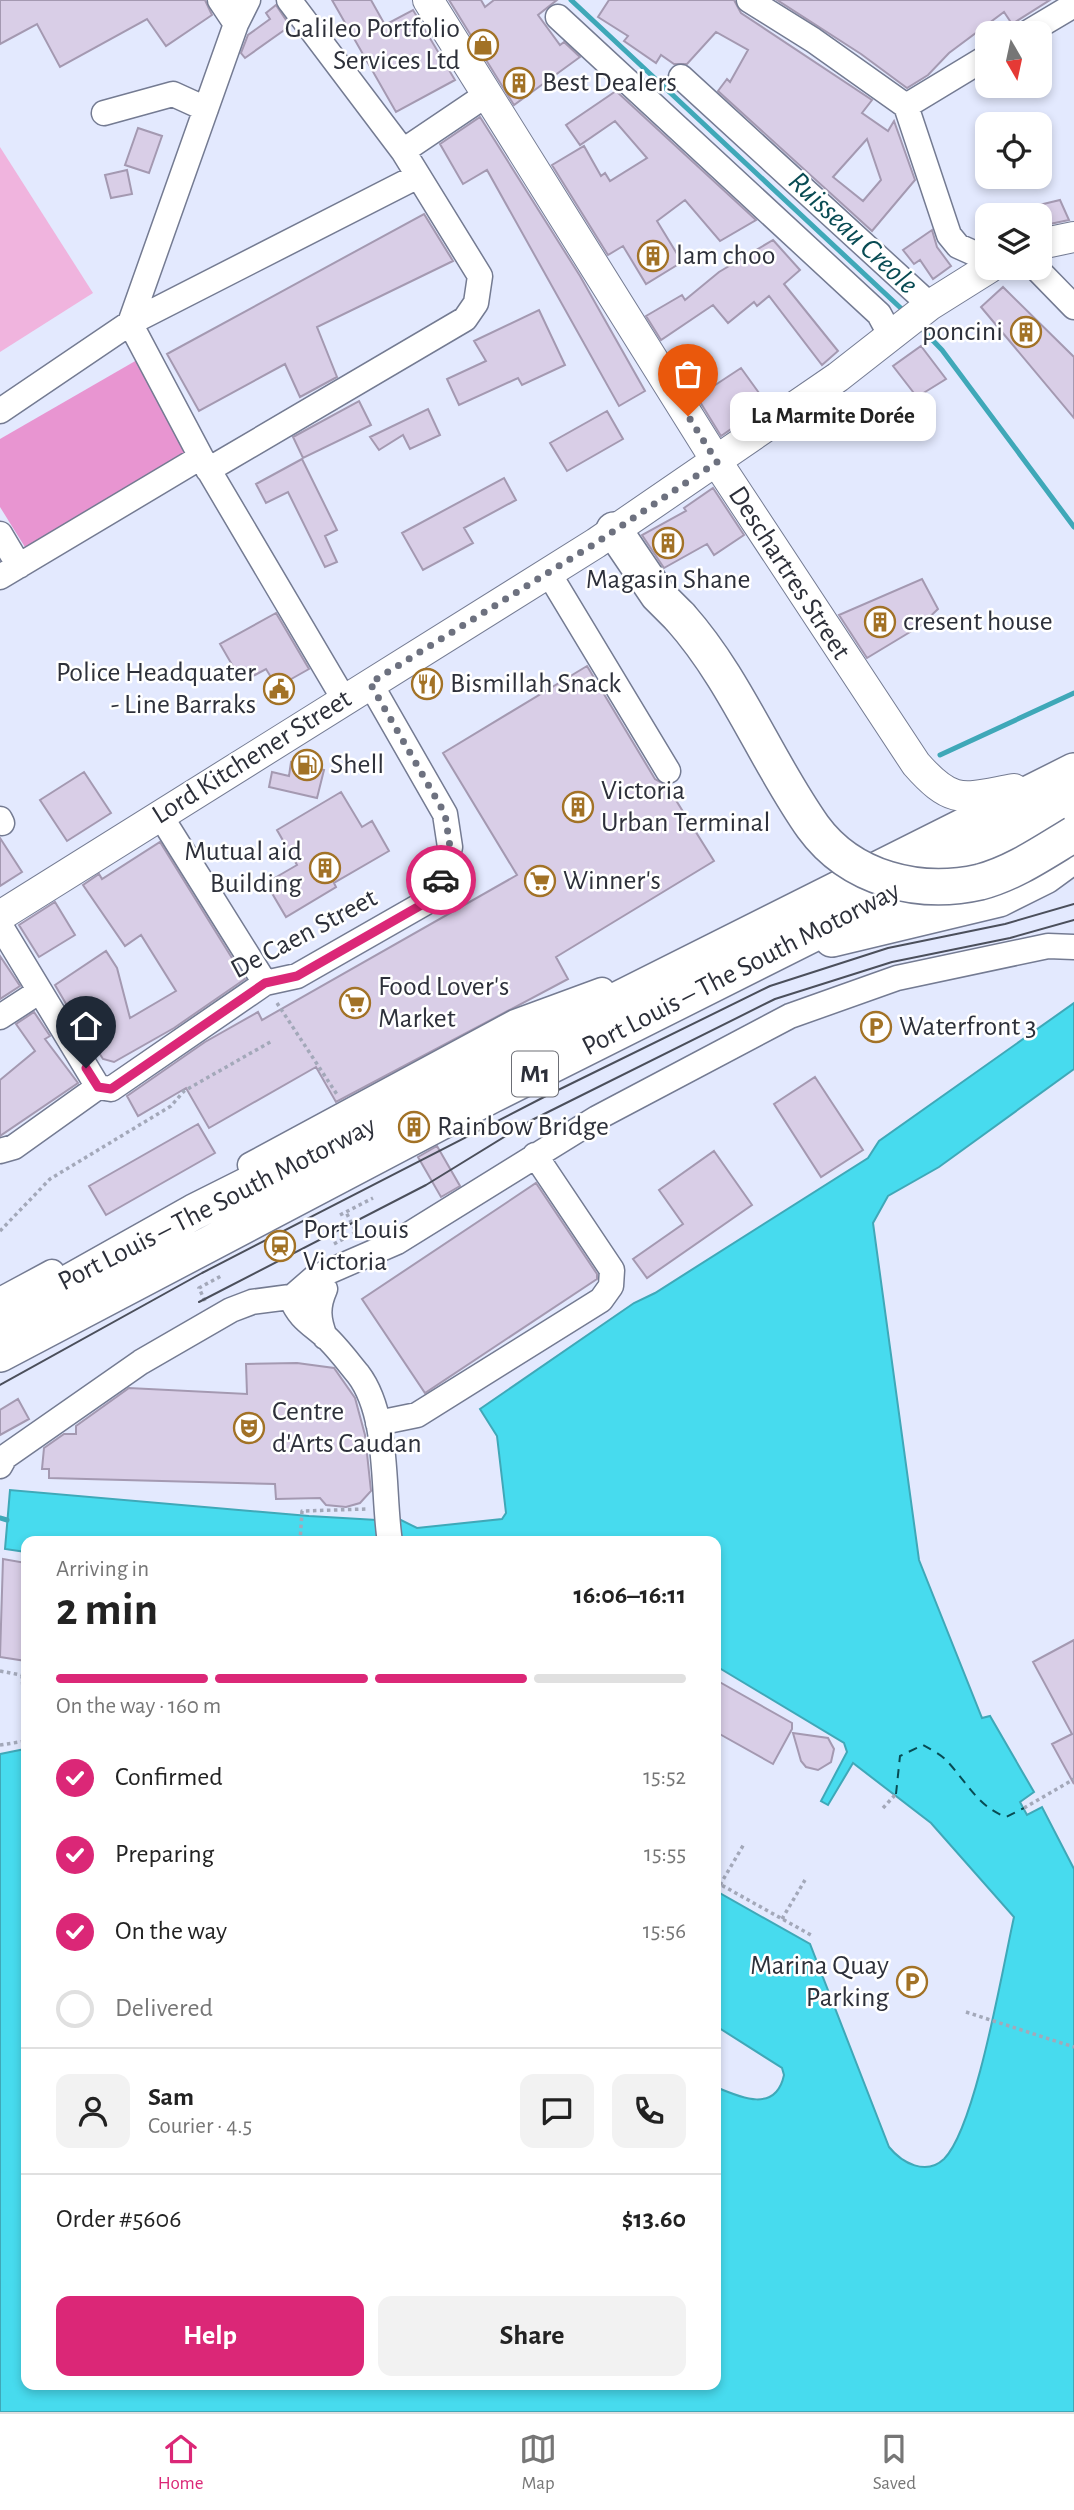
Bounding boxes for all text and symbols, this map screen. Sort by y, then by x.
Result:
place label: Galileo Portfolio Services Ltd [285,15,460,75]
north arrow [975,21,1052,98]
map controls [975,21,1052,280]
shop icon: Galileo Portfolio Services Ltd [466,28,500,62]
building icon: Best Dealers [502,66,536,100]
place label: Best Dealers [542,69,677,97]
button: locate [975,112,1052,189]
water label: Ruisseau Creole [783,166,923,300]
button: layers [975,203,1052,280]
building icon: lam choo [636,239,670,273]
place label: lam choo [676,242,775,270]
building icon: poncini [1009,315,1043,349]
place label: poncini [922,318,1003,346]
pin [658,344,718,416]
icon: bag [669,355,707,393]
callout: La Marmite Dorée [730,392,936,440]
text: La Marmite Dorée [751,405,915,428]
street label: Deschartres Street [723,481,855,665]
building icon: Magasin Shane [651,526,685,560]
place label: Magasin Shane [586,566,750,594]
building icon: cresent house [863,605,897,639]
place label: cresent house [903,608,1053,636]
place label: Police Headquater - Line Barraks [56,659,256,719]
restaurant icon: Bismillah Snack [410,667,444,701]
place label: Bismillah Snack [450,670,621,698]
public building icon: Police Headquater - Line Barraks [262,672,296,706]
street label: Lord Kitchener Street [148,685,356,829]
fuel station icon: Shell [290,748,324,782]
place label: Shell [330,751,384,779]
place label: Victoria Urban Terminal [601,777,770,837]
building icon: Victoria Urban Terminal [561,790,595,824]
place label: Mutual aid Building [184,838,302,898]
courier [406,845,476,915]
building icon: Mutual aid Building [308,851,342,885]
icon: car [422,861,460,899]
supermarket icon: Winner's [523,864,557,898]
place label: Winner's [563,867,661,895]
street label: Port Louis – The South Motorway [578,877,904,1061]
street label: De Caen Street [226,884,382,984]
place label: Food Lover's Market [378,973,509,1033]
supermarket icon: Food Lover's Market [338,986,372,1020]
pin [56,996,116,1068]
icon: home [67,1007,105,1045]
parking icon: Waterfront 3 [859,1010,893,1044]
place label: Waterfront 3 [899,1013,1036,1041]
road number: M1 [512,1051,558,1096]
building icon: Rainbow Bridge [397,1110,431,1144]
street label: Port Louis – The South Motorway [54,1112,380,1296]
place label: Rainbow Bridge [437,1113,609,1141]
place label: Port Louis Victoria [303,1216,409,1276]
station icon: Port Louis Victoria [263,1229,297,1263]
place label: Centre d'Arts Caudan [272,1398,422,1458]
theatre icon: Centre d'Arts Caudan [232,1411,266,1445]
text: Arriving in [56,1558,149,1581]
text: 16:06–16:11 [573,1582,686,1608]
text: 2 min [56,1587,158,1633]
text: On the way · 160 m [56,1695,221,1718]
icon: check [56,1759,94,1797]
text: Confirmed [115,1764,223,1790]
text: 15:52 [643,1766,686,1789]
icon: check [56,1836,94,1874]
text: Preparing [115,1841,214,1867]
text: 15:55 [644,1843,686,1866]
icon: check [56,1913,94,1951]
text: On the way [115,1918,227,1944]
text: 15:56 [643,1920,686,1943]
place label: Marina Quay Parking [750,1952,889,2012]
parking icon: Marina Quay Parking [895,1965,929,1999]
text: Delivered [115,1995,213,2021]
button: person [56,2074,130,2148]
button: chat [520,2074,594,2148]
button: phone [612,2074,686,2148]
text: Sam [148,2084,194,2110]
text: Courier · 4.5 [148,2115,252,2138]
text: Order #5606 [56,2206,181,2232]
text: $13.60 [622,2206,686,2232]
button: Help [56,2296,364,2376]
button: Share [378,2296,686,2376]
tab: Home [158,2430,204,2495]
tab: Map [519,2430,557,2495]
tab: Saved [873,2430,916,2495]

